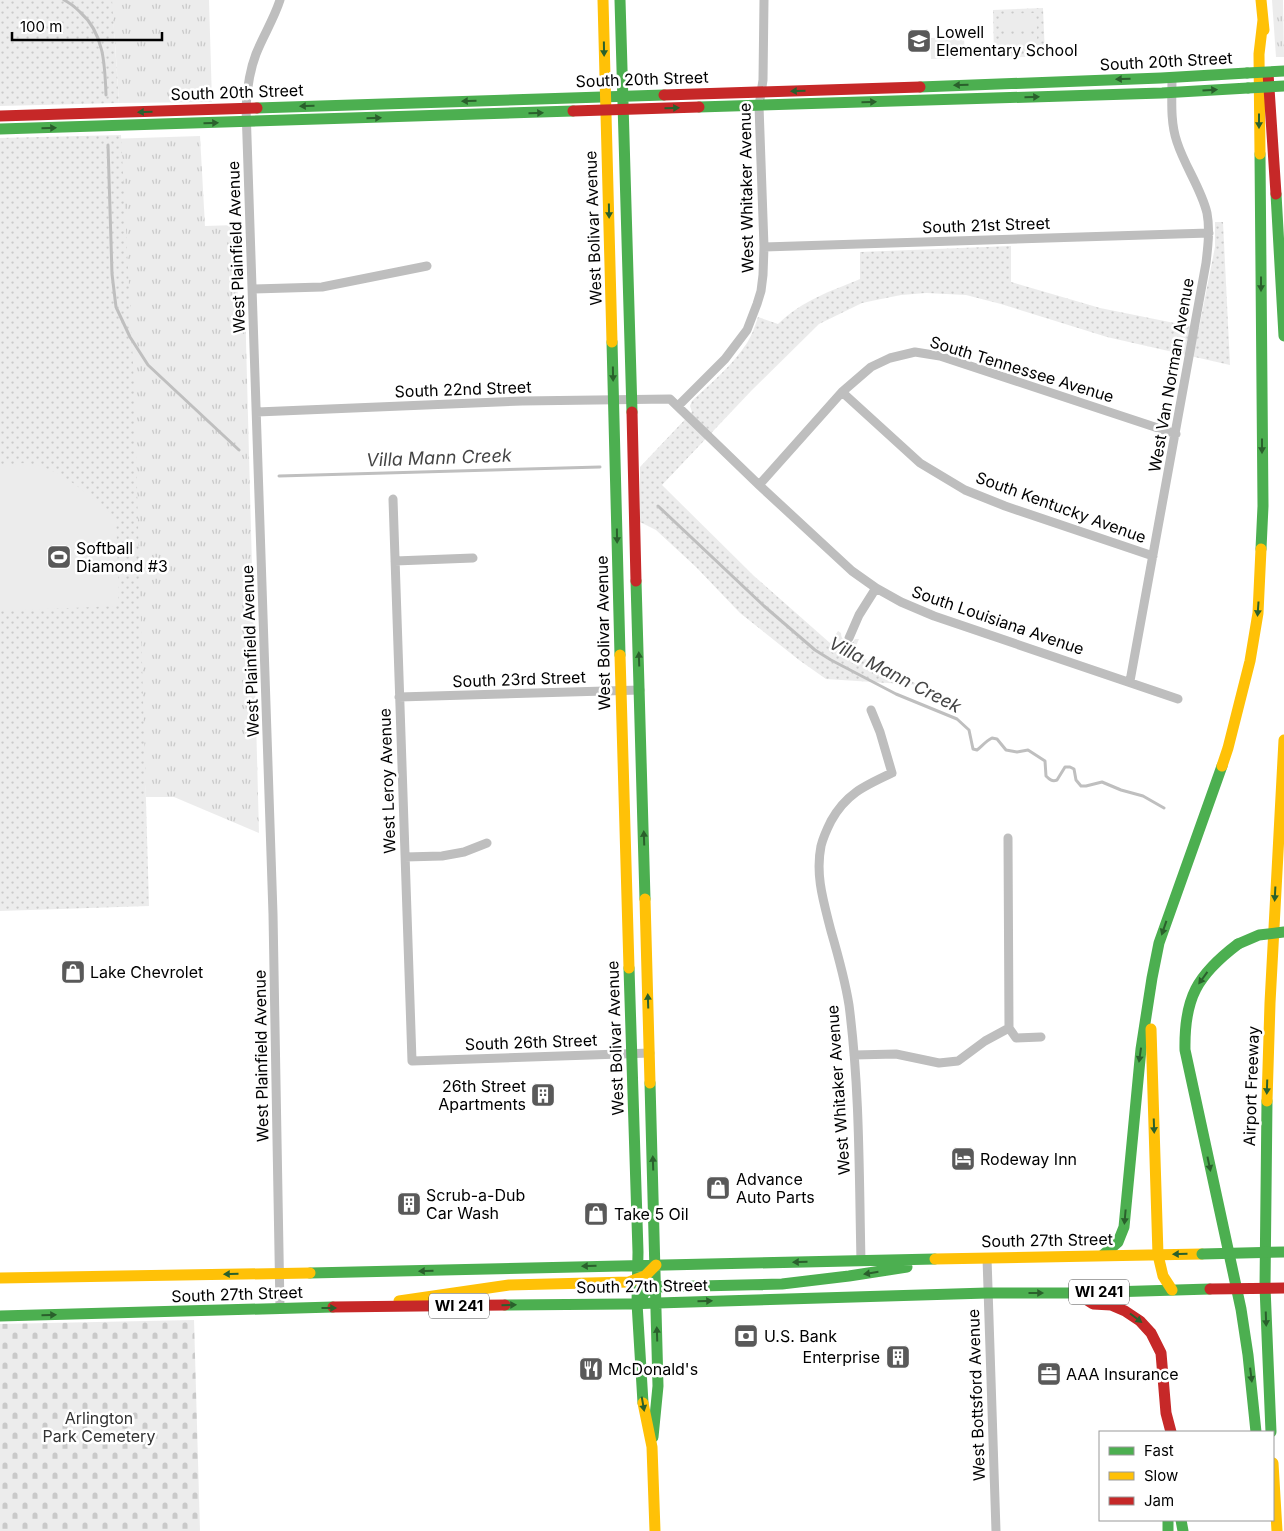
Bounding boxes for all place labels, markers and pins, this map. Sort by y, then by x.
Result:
place label: Lowell Elementary School [936,22,1078,60]
school or university icon: Lowell Elementary School [906,28,932,54]
place label: Softball Diamond #3 [76,538,168,576]
sports icon: Softball Diamond #3 [46,544,72,570]
shop icon: Lake Chevrolet [60,959,86,985]
place label: Lake Chevrolet [90,962,203,982]
place label: 26th Street Apartments [438,1076,526,1114]
building icon: 26th Street Apartments [530,1082,556,1108]
hotel icon: Rodeway Inn [950,1146,976,1172]
place label: Rodeway Inn [980,1149,1077,1169]
place label: Advance Auto Parts [736,1169,815,1207]
shop icon: Advance Auto Parts [705,1175,731,1201]
place label: Scrub-a-Dub Car Wash [426,1185,525,1223]
building icon: Scrub-a-Dub Car Wash [396,1191,422,1217]
shop icon: Take 5 Oil [583,1201,609,1227]
place label: Take 5 Oil [614,1204,689,1224]
bank icon: U.S. Bank [733,1323,759,1349]
place label: U.S. Bank [764,1326,837,1346]
building icon: Enterprise [885,1344,911,1370]
place label: Enterprise [803,1347,880,1367]
restaurant icon: McDonald's [578,1356,604,1382]
place label: McDonald's [608,1359,698,1379]
office icon: AAA Insurance [1036,1361,1062,1387]
place label: AAA Insurance [1066,1364,1179,1384]

